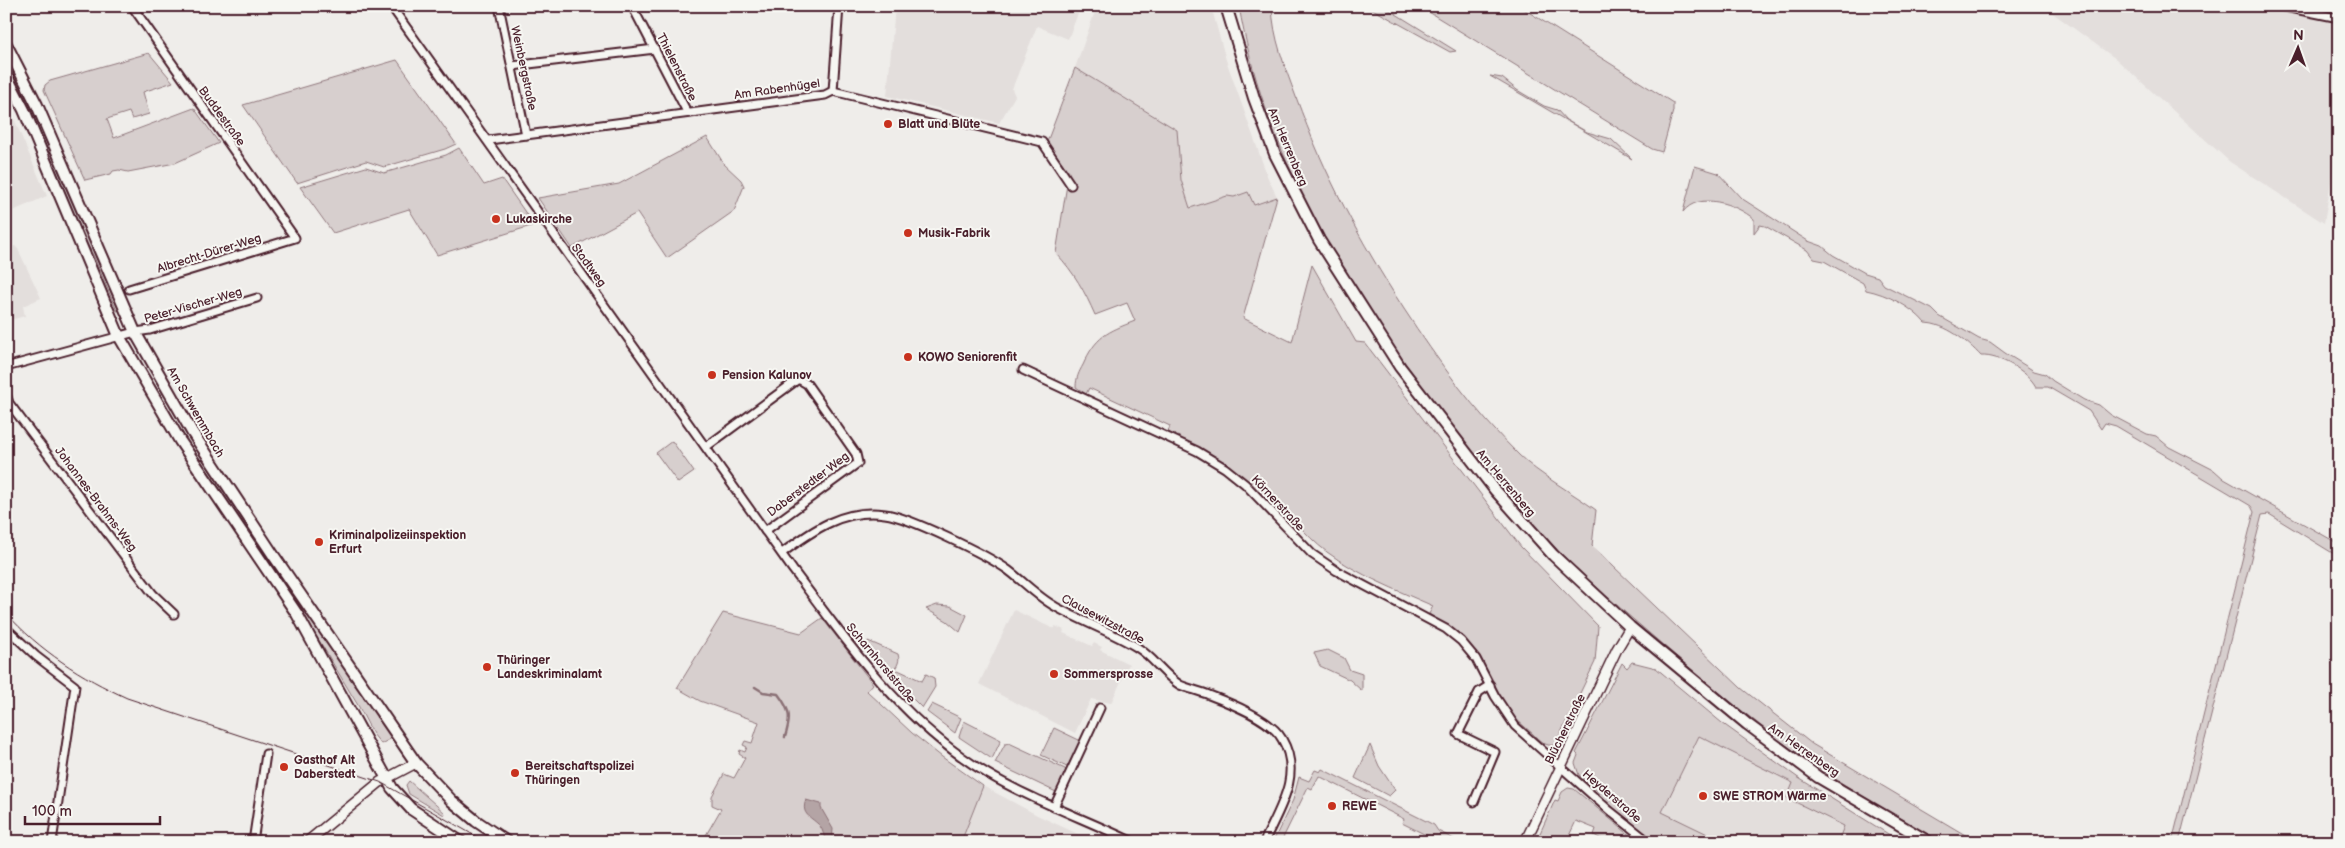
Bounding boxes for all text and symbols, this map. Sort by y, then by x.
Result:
north arrow [2272,22,2322,72]
street label: Weinbergstraße [507,24,540,112]
text: N [2293,27,2304,44]
street label: Thielenstraße [653,31,700,104]
street label: Am Rabenhügel [733,76,821,103]
street label: Buddestraße [195,84,248,149]
street label: Am Herrenberg [1264,106,1311,189]
place label: Blatt und Blüte [898,117,980,132]
marker: Blatt und Blüte [882,118,894,130]
place label: Lukaskirche [506,212,572,227]
marker: Lukaskirche [490,213,502,225]
place label: Musik-Fabrik [918,226,991,241]
marker: Musik-Fabrik [902,227,914,239]
street label: Albrecht-Dürer-Weg [155,230,263,276]
street label: Stadtweg [568,241,609,290]
street label: Peter-Vischer-Weg [143,284,244,327]
place label: KOWO Seniorenfit [918,350,1017,365]
marker: KOWO Seniorenfit [902,351,914,363]
street label: Am Schwemmbach [164,364,228,460]
place label: Pension Kalunov [722,368,812,383]
marker: Pension Kalunov [706,369,718,381]
street label: Johannes-Brahms-Weg [51,444,140,555]
street label: Am Herrenberg [1473,446,1538,520]
street label: Daberstedter Weg [764,449,852,520]
street label: Körnerstraße [1248,472,1307,535]
place label: Kriminalpolizeiinspektion Erfurt [329,528,466,557]
marker: Kriminalpolizeiinspektion Erfurt [313,536,325,548]
street label: Clausewitzstraße [1059,591,1147,648]
street label: Scharnhorststraße [843,620,918,706]
place label: Thüringer Landeskriminalamt [497,653,602,682]
marker: Thüringer Landeskriminalamt [481,661,493,673]
place label: Sommersprosse [1064,667,1153,682]
marker: Sommersprosse [1048,668,1060,680]
street label: Blücherstraße [1542,692,1589,767]
street label: Am Herrenberg [1765,720,1842,781]
place label: Gasthof Alt Daberstedt [294,753,356,782]
place label: Bereitschaftspolizei Thüringen [525,759,634,788]
marker: Gasthof Alt Daberstedt [278,761,290,773]
marker: Bereitschaftspolizei Thüringen [509,767,521,779]
street label: Heyderstraße [1579,767,1644,826]
place label: SWE STROM Wärme [1713,789,1826,804]
marker: SWE STROM Wärme [1697,790,1709,802]
scale bar [25,793,160,825]
place label: REWE [1342,799,1377,814]
marker: REWE [1326,800,1338,812]
text: 100 m [32,802,72,821]

